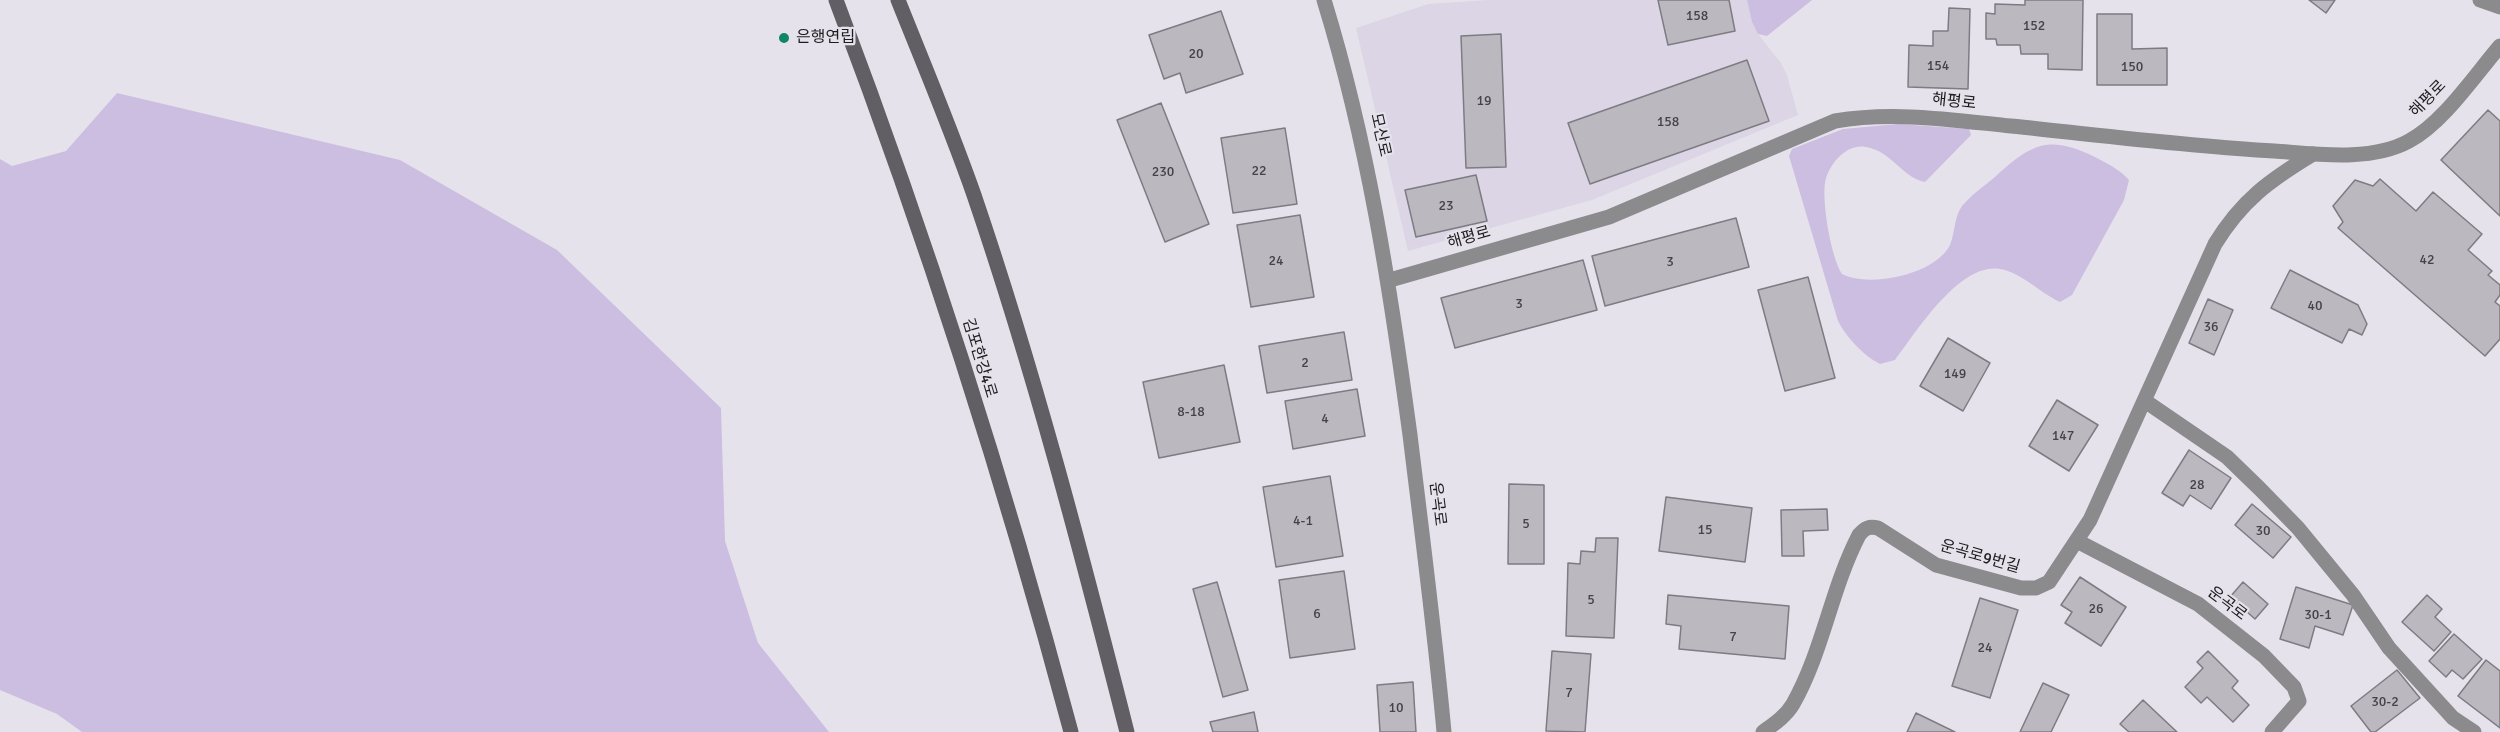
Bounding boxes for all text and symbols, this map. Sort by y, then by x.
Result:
house number: 158 [1686,8,1708,24]
house number: 152 [2023,18,2045,34]
place label: 은행연립 [796,28,855,48]
marker: 은행연립 [777,31,791,45]
house number: 20 [1188,46,1204,62]
house number: 154 [1927,58,1949,74]
house number: 150 [2121,59,2143,75]
street label: 해평로 [2406,76,2450,122]
street label: 해평로 [1931,90,1977,114]
house number: 19 [1476,93,1492,109]
street label: 모산로 [1366,111,1394,159]
house number: 158 [1657,114,1679,130]
house number: 22 [1251,163,1267,179]
house number: 230 [1152,164,1174,180]
house number: 23 [1438,198,1454,214]
street label: 해평로 [1445,223,1493,253]
house number: 42 [2419,252,2435,268]
house number: 24 [1268,253,1284,269]
house number: 3 [1666,254,1674,270]
house number: 3 [1515,296,1523,312]
house number: 40 [2307,298,2323,314]
street label: 김포한강4로 [958,316,1000,400]
house number: 36 [2203,319,2219,335]
house number: 2 [1301,355,1309,371]
house number: 149 [1944,366,1966,382]
house number: 8-18 [1177,404,1205,420]
house number: 4 [1321,411,1329,427]
house number: 147 [2052,428,2074,444]
house number: 28 [2189,477,2205,493]
street label: 운곡로 [1425,481,1449,527]
house number: 4-1 [1293,513,1313,529]
house number: 5 [1522,516,1530,532]
house number: 15 [1697,522,1713,538]
house number: 30 [2255,523,2271,539]
street label: 운곡로9번길 [1938,536,2022,578]
street label: 운곡로 [2204,583,2250,625]
house number: 5 [1587,592,1595,608]
house number: 26 [2088,601,2104,617]
house number: 6 [1313,606,1321,622]
house number: 30-1 [2304,607,2332,623]
house number: 7 [1729,629,1737,645]
house number: 24 [1977,640,1993,656]
house number: 7 [1565,685,1573,701]
house number: 30-2 [2371,694,2399,710]
house number: 10 [1388,700,1404,716]

